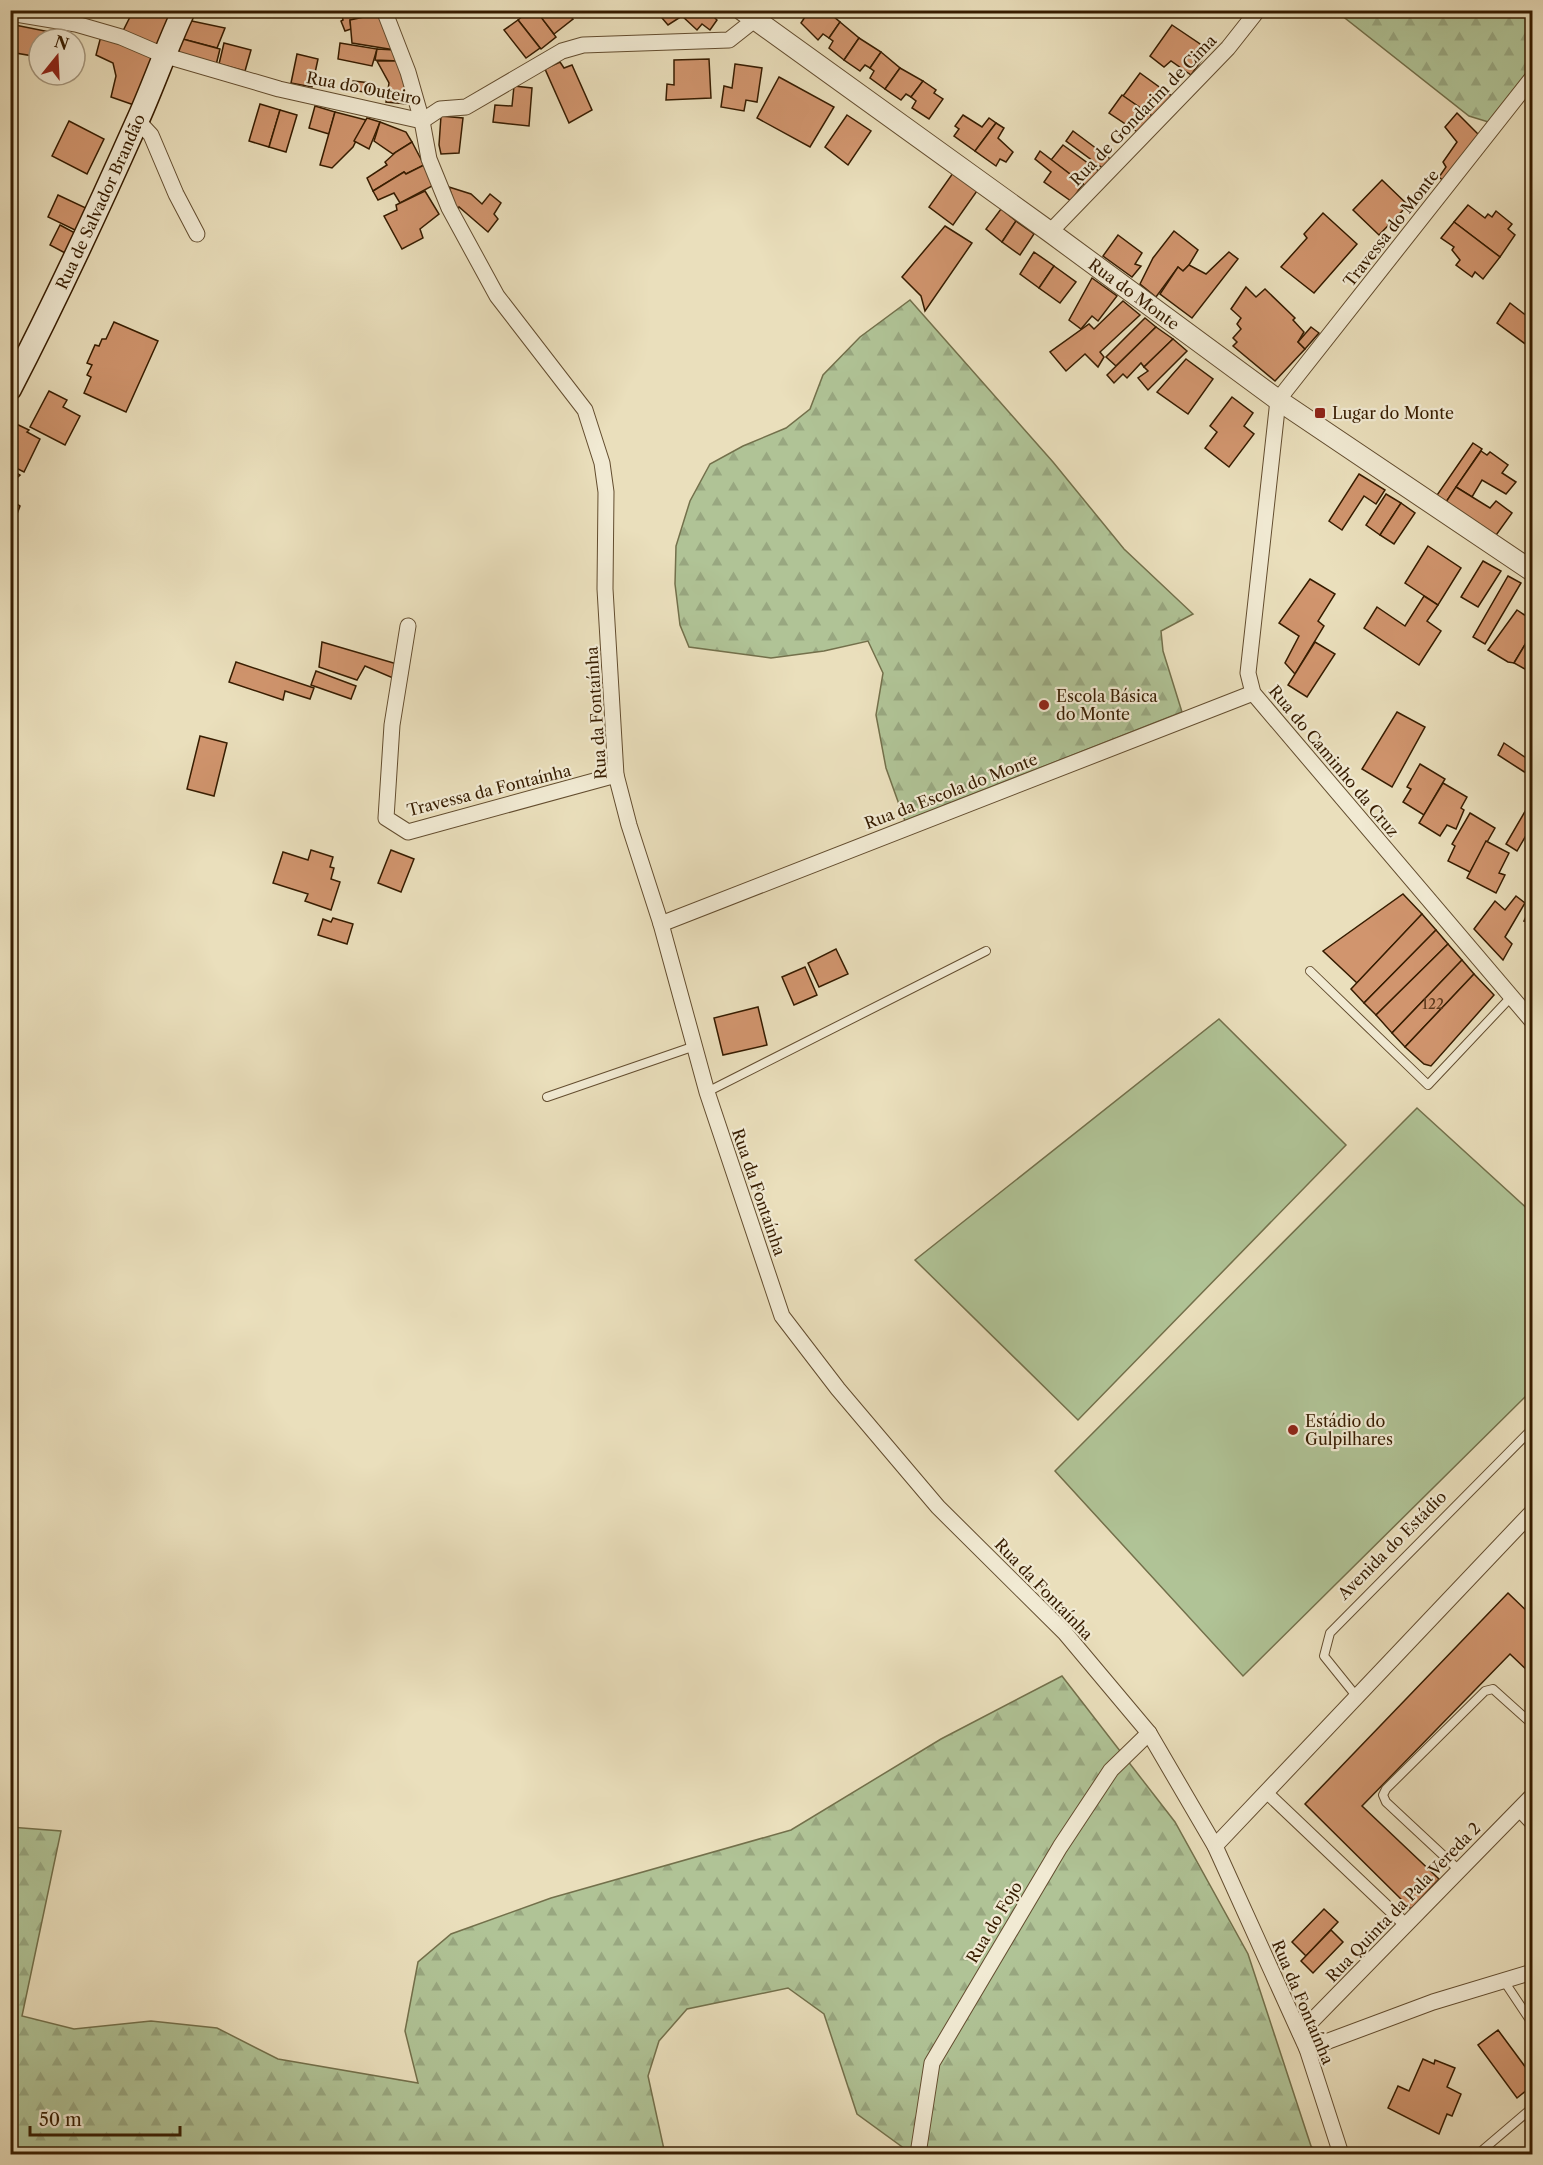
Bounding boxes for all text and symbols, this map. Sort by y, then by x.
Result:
north arrow [27,27,87,87]
street label: Rua de Gondarim de Cima [1066,30,1221,190]
text: N [52,31,71,54]
street label: Rua do Outeiro [305,67,423,109]
street label: Rua de Salvador Brandão [51,111,149,293]
street label: Travessa do Monte [1339,165,1443,291]
street label: Rua do Monte [1085,254,1183,334]
place label: Lugar do Monte [1332,403,1454,423]
marker: Lugar do Monte [1313,406,1327,420]
street label: Rua da Fontaínha [581,645,611,780]
street label: Rua do Caminho da Cruz [1265,681,1403,841]
place label: Escola Básica do Monte [1056,686,1158,724]
marker: Escola Básica do Monte [1037,698,1051,712]
street label: Rua da Escola do Monte [862,749,1040,833]
street label: Travessa da Fontaínha [405,760,574,820]
house number: 122 [1422,995,1444,1013]
street label: Rua da Fontaínha [728,1126,790,1259]
place label: Estádio do Gulpilhares [1305,1411,1393,1449]
marker: Estádio do Gulpilhares [1286,1423,1300,1437]
street label: Avenida do Estádio [1333,1486,1451,1604]
street label: Rua da Fontaínha [991,1534,1098,1644]
street label: Rua Quinta da Pala Vereda 2 [1321,1818,1485,1986]
street label: Rua do Fojo [962,1877,1026,1966]
street label: Rua da Fontaínha [1268,1937,1338,2068]
scale bar [30,2099,180,2137]
text: 50 m [39,2109,82,2131]

